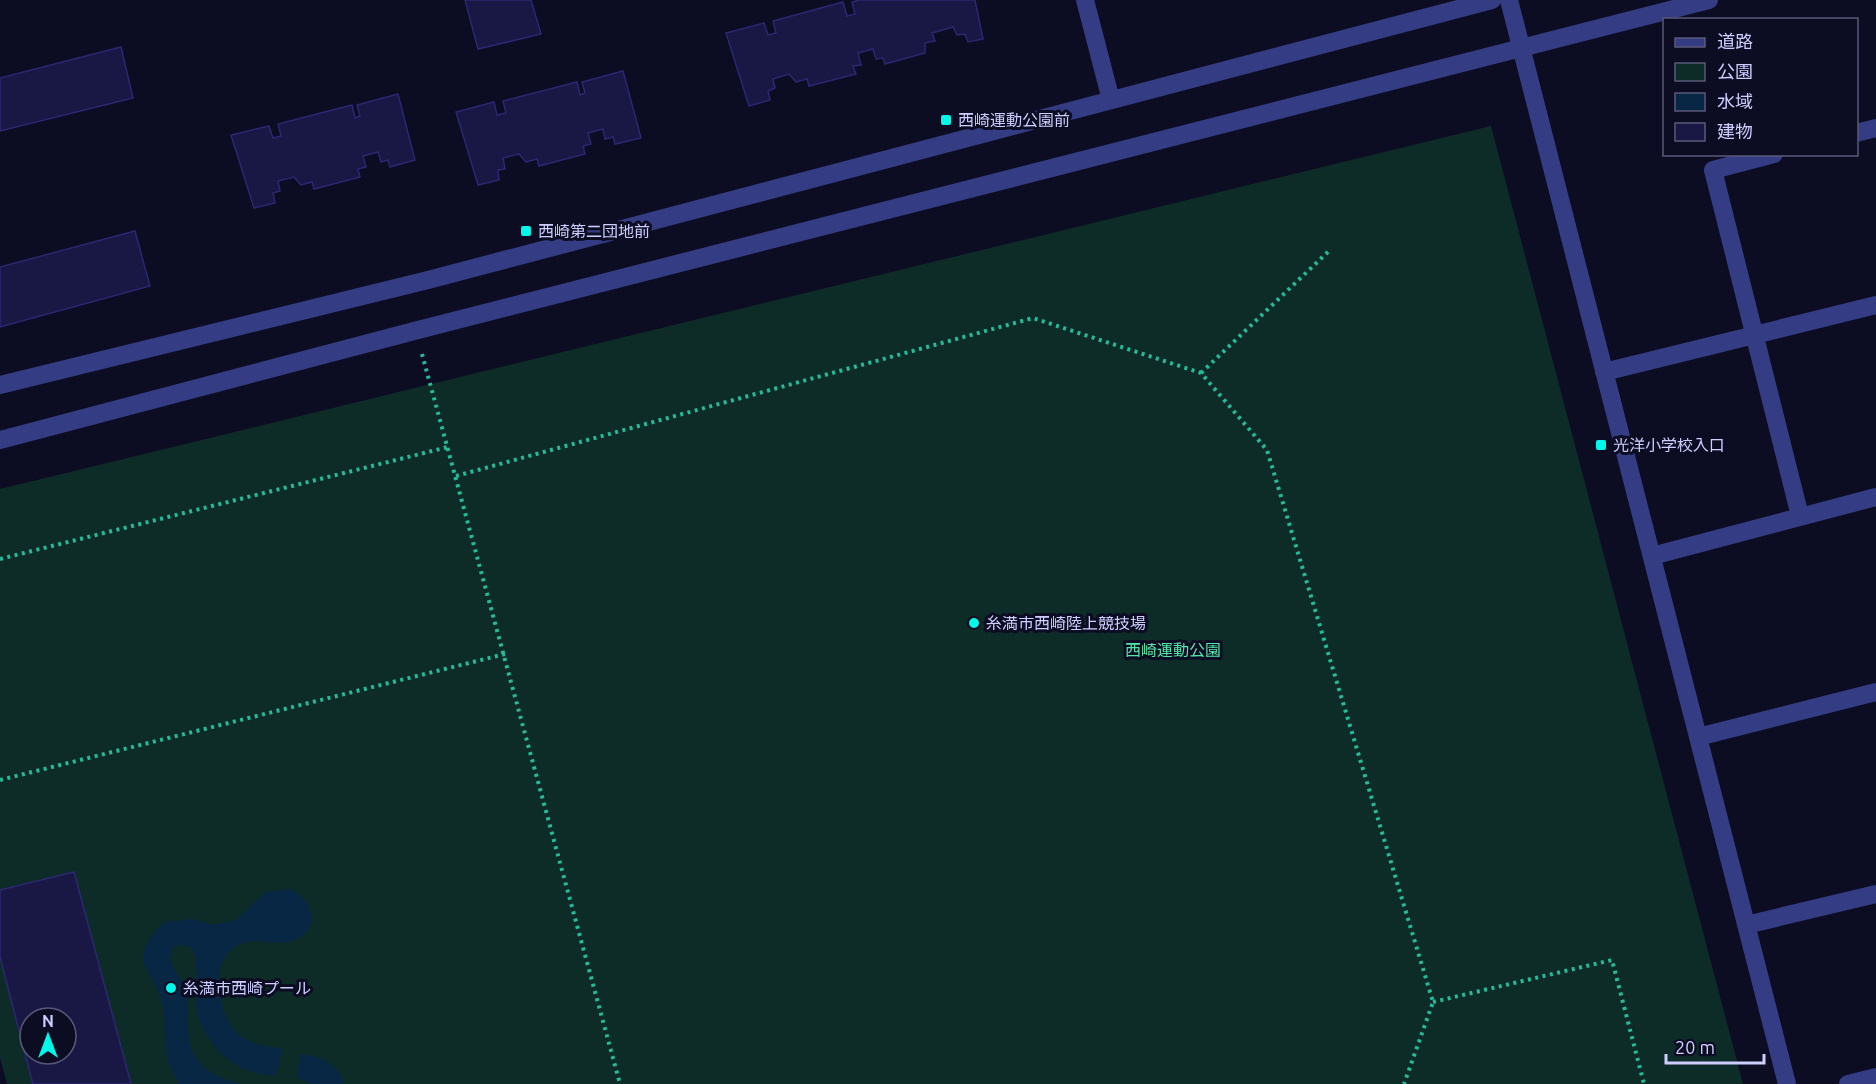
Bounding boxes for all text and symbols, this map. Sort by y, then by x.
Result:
legend [1663,18,1858,156]
text: 道路 [1717,31,1753,51]
text: 公園 [1717,61,1753,81]
text: 水域 [1717,91,1753,111]
place label: 西崎運動公園前 [958,111,1070,129]
marker: 西崎運動公園前 [939,113,953,127]
text: 建物 [1717,121,1753,141]
place label: 西崎第二団地前 [538,222,650,240]
marker: 西崎第二団地前 [519,224,533,238]
place label: 光洋小学校入口 [1613,436,1725,454]
marker: 光洋小学校入口 [1594,438,1608,452]
place label: 糸満市西崎陸上競技場 [986,614,1146,632]
marker: 糸満市西崎陸上競技場 [967,616,981,630]
park label: 西崎運動公園 [1125,641,1221,659]
place label: 糸満市西崎プール [183,979,311,997]
marker: 糸満市西崎プール [164,981,178,995]
north arrow [18,1006,78,1066]
text: N [42,1012,54,1030]
scale bar [1666,1027,1764,1065]
text: 20 m [1675,1037,1715,1057]

